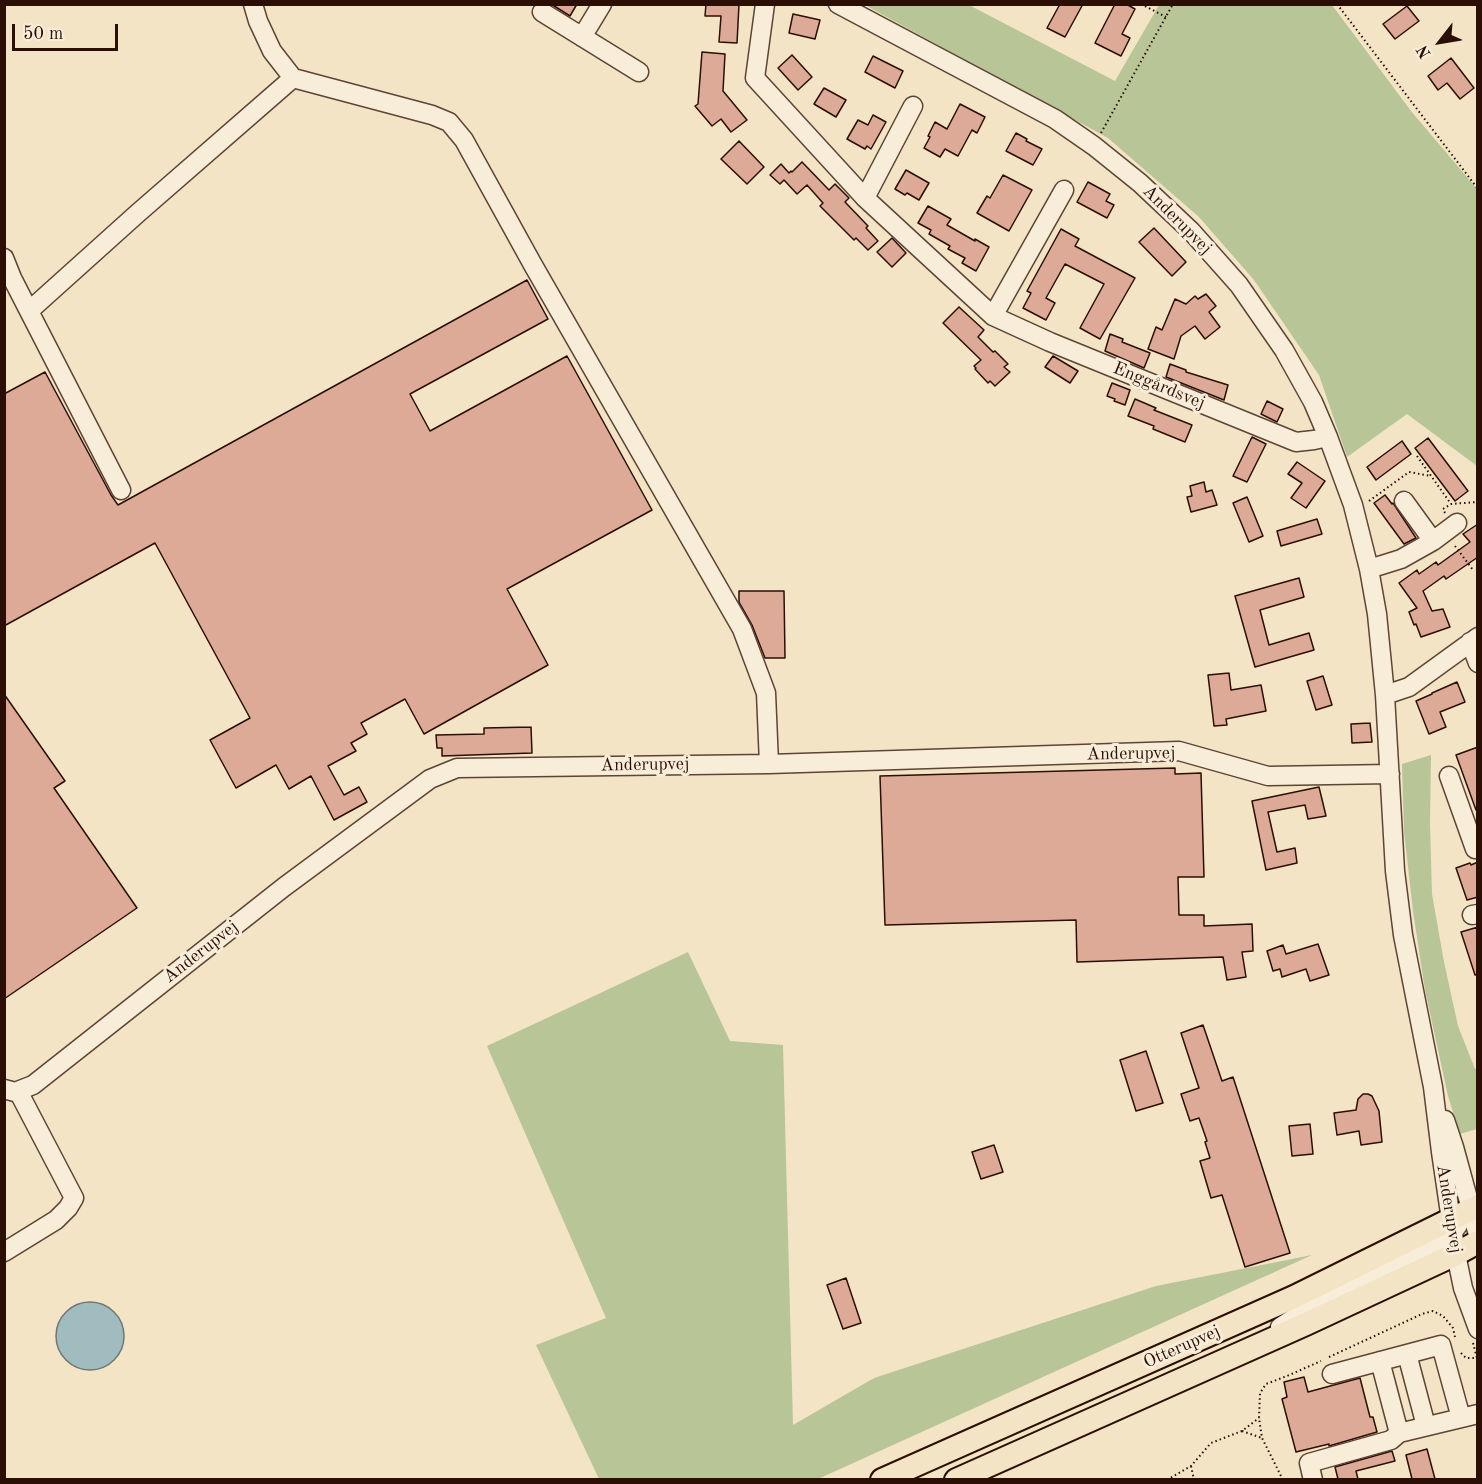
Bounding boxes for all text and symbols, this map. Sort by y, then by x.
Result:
scale bar [15,12,122,50]
north arrow [1410,12,1470,72]
text: 50 m [23,25,63,43]
text: N [1415,42,1435,61]
street label: Anderupvej [1138,181,1216,259]
street label: Enggårdsvej [1110,358,1208,414]
street label: Anderupvej [1086,742,1176,766]
street label: Anderupvej [600,753,690,777]
street label: Anderupvej [159,916,243,988]
street label: Anderupvej [1431,1163,1467,1255]
street label: Otterupvej [1140,1321,1224,1373]

